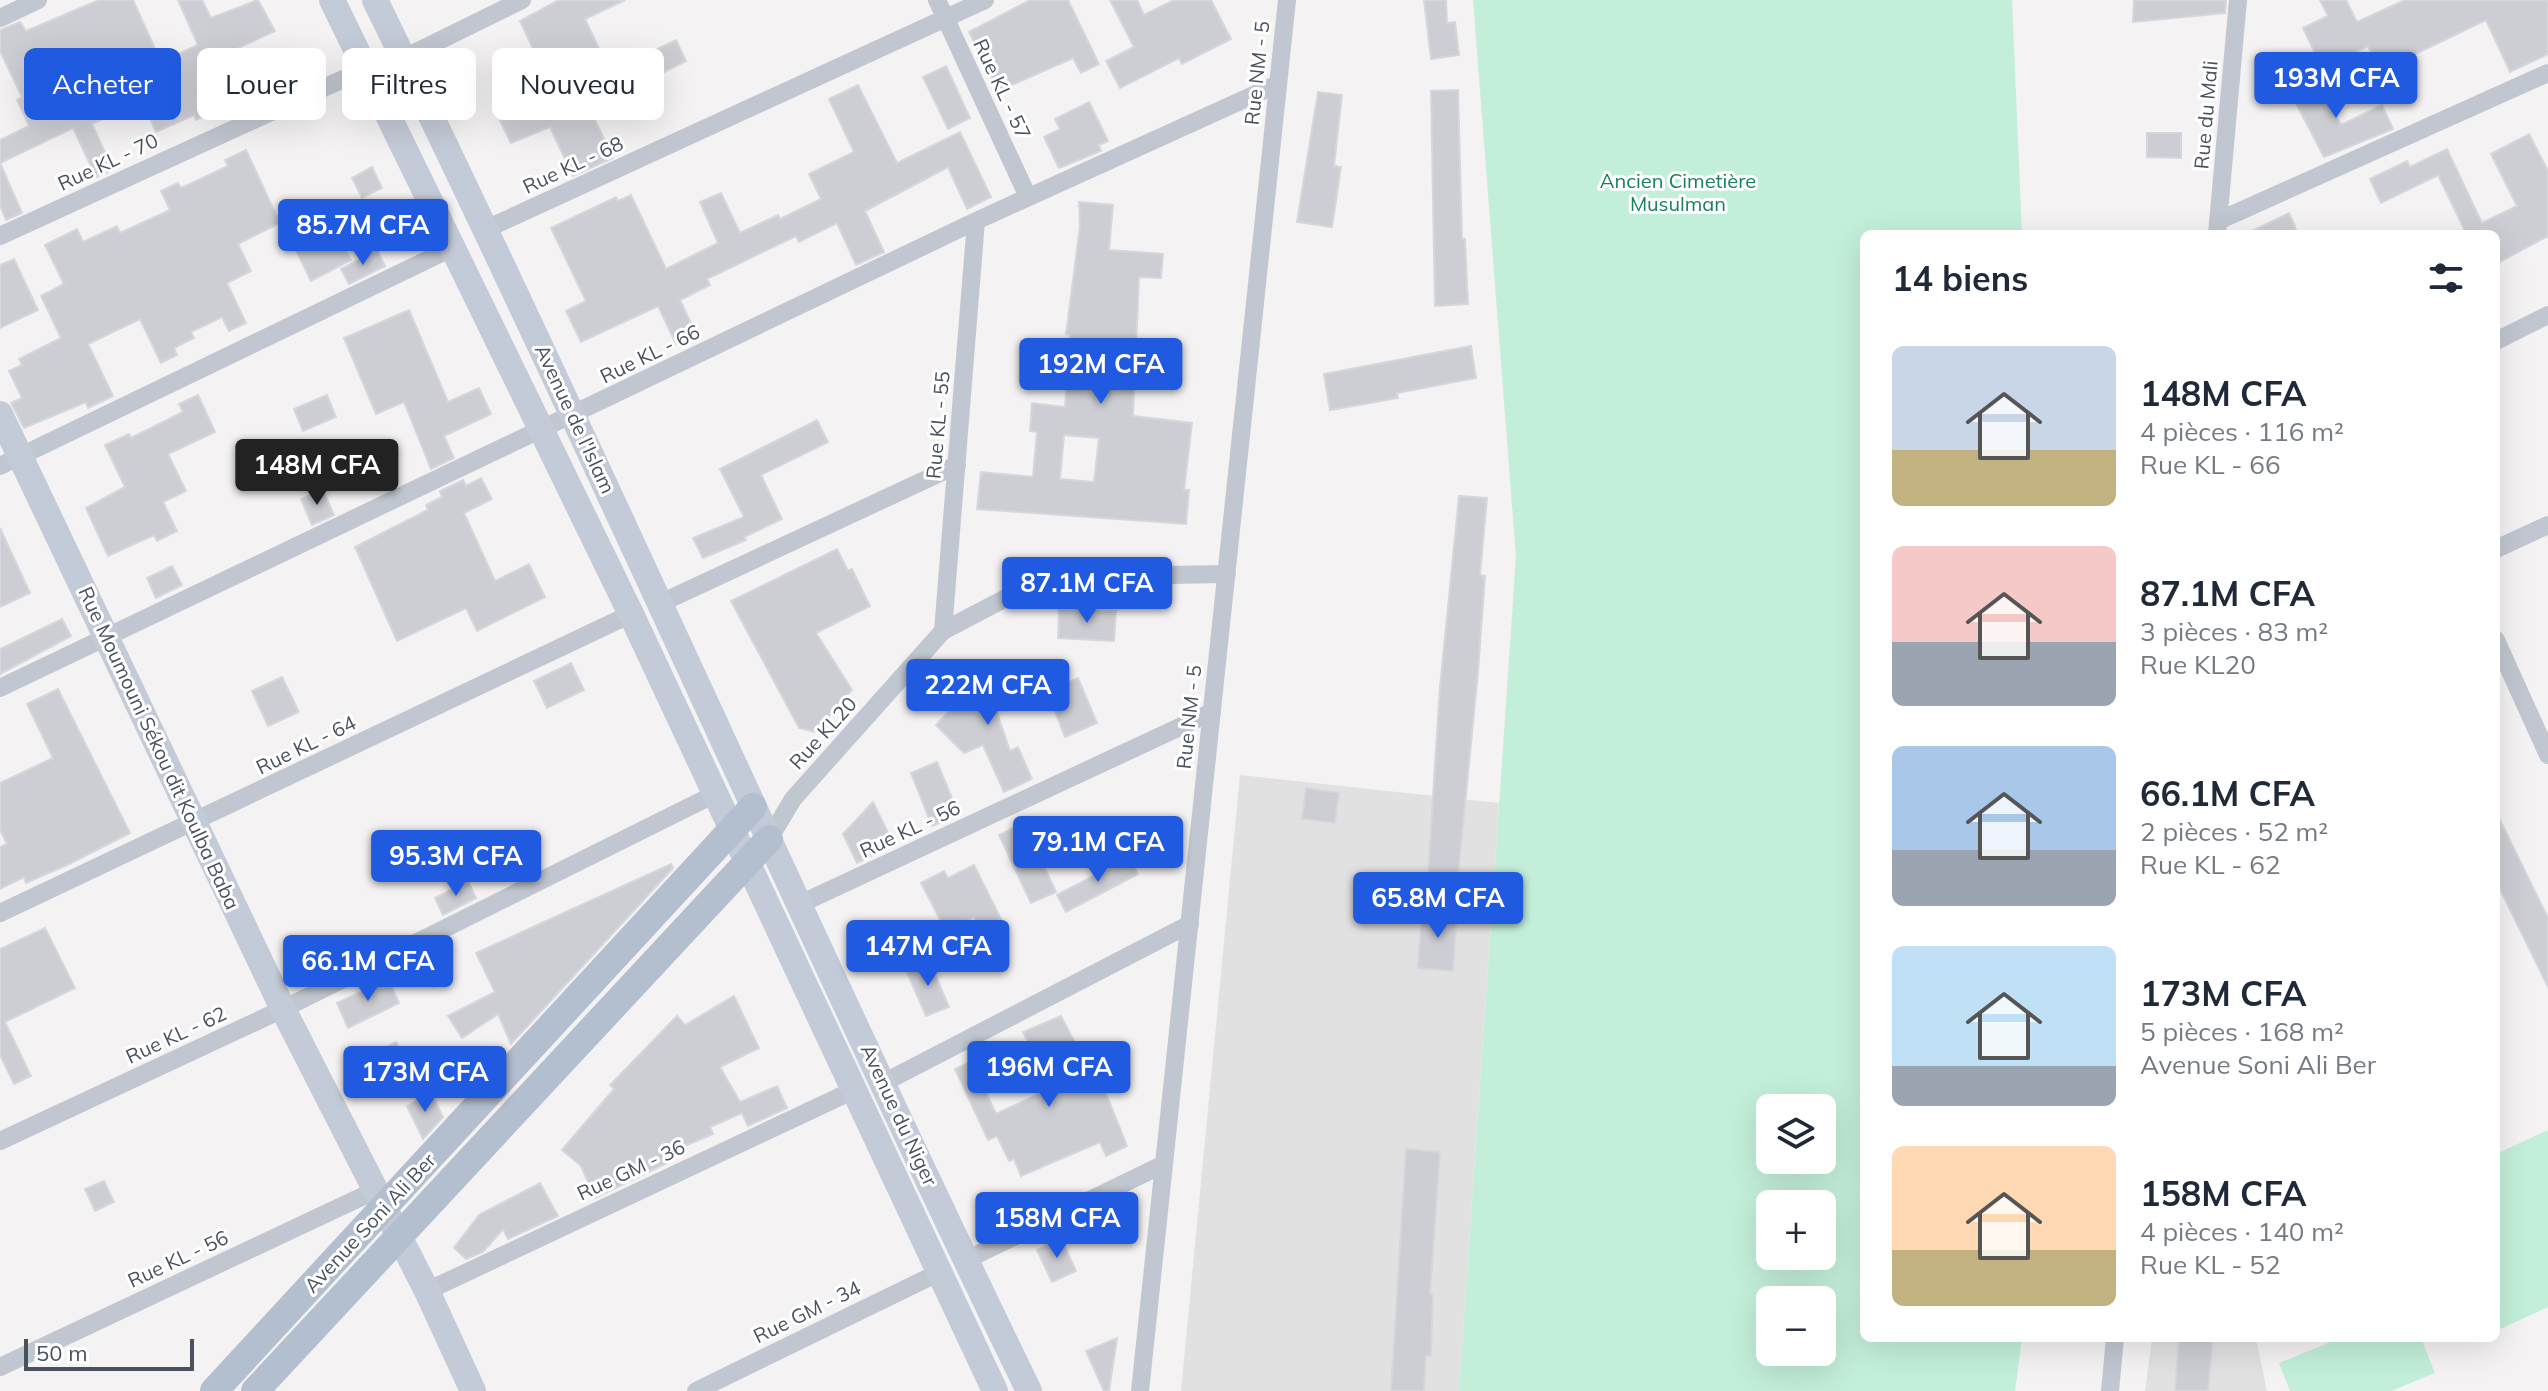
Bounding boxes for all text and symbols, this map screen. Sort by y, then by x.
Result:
street label: Rue NM - 5 [1239,20,1274,126]
street label: Rue KL - 57 [968,35,1037,143]
chip: Acheter [24,48,181,120]
chip: Louer [197,48,326,120]
chip: Filtres [342,48,476,120]
chip: Nouveau [492,48,664,120]
pin: 193M CFA [2253,52,2419,120]
street label: Rue du Mali [2188,60,2223,170]
text: 193M CFA [2272,61,2400,94]
street label: Rue KL - 70 [54,127,162,196]
street label: Rue KL - 68 [519,130,627,199]
park label: Ancien Cimetière Musulman [1600,168,1756,216]
pin: 85.7M CFA [271,199,455,267]
text: 85.7M CFA [296,208,430,241]
icon: filters [2424,256,2468,300]
text: 14 biens [1892,257,2028,300]
street label: Rue KL - 66 [596,319,704,388]
pin: 192M CFA [1018,338,1184,406]
street label: Avenue de l'Islam [530,340,621,497]
text: 192M CFA [1037,347,1165,380]
street label: Rue KL - 55 [920,370,955,480]
text: 148M CFA [2140,372,2306,415]
icon: home [1956,378,2052,474]
text: 4 pièces · 116 m² [2140,415,2344,448]
pin: 148M CFA [234,439,400,507]
text: 148M CFA [253,448,381,481]
text: Rue KL - 66 [2140,448,2280,481]
pin: 87.1M CFA [995,557,1179,625]
text: 87.1M CFA [1020,566,1154,599]
text: 87.1M CFA [2140,572,2315,615]
icon: home [1956,578,2052,674]
street label: Rue Moumouni Sékou dit Koulba Baba [73,582,245,913]
text: 3 pièces · 83 m² [2140,615,2328,648]
text: Rue KL20 [2140,648,2256,681]
pin: 222M CFA [905,659,1071,727]
street label: Rue NM - 5 [1171,664,1206,770]
text: 222M CFA [924,668,1052,701]
street label: Rue KL20 [784,691,862,774]
street label: Rue KL - 64 [252,710,360,779]
text: 66.1M CFA [2140,772,2315,815]
icon: home [1956,778,2052,874]
street label: Rue KL - 56 [856,794,964,863]
text: 2 pièces · 52 m² [2140,815,2328,848]
pin: 79.1M CFA [1006,816,1190,884]
text: 79.1M CFA [1031,825,1165,858]
pin: 95.3M CFA [364,830,548,898]
text: 95.3M CFA [389,839,523,872]
text: Rue KL - 62 [2140,848,2280,881]
pin: 65.8M CFA [1346,872,1530,940]
text: 65.8M CFA [1371,881,1505,914]
pin: 147M CFA [845,920,1011,988]
text: 147M CFA [864,929,992,962]
pin: 66.1M CFA [276,935,460,1003]
text: 66.1M CFA [301,944,435,977]
text: 173M CFA [2140,972,2306,1015]
icon: home [1956,978,2052,1074]
street label: Rue KL - 62 [122,1000,230,1069]
text: 5 pièces · 168 m² [2140,1015,2344,1048]
street label: Avenue du Niger [856,1040,944,1190]
pin: 196M CFA [966,1041,1132,1109]
pin: 173M CFA [342,1046,508,1114]
text: Avenue Soni Ali Ber [2140,1048,2376,1081]
text: 196M CFA [985,1050,1113,1083]
text: 173M CFA [361,1055,489,1088]
map controls [1756,1094,1836,1366]
button: layers [1756,1094,1836,1174]
street label: Rue GM - 36 [573,1134,689,1205]
street label: Avenue Soni Ali Ber [299,1147,441,1298]
text: 158M CFA [2140,1172,2306,1215]
icon: home [1956,1178,2052,1274]
button: + [1756,1190,1836,1270]
pin: 158M CFA [974,1192,1140,1260]
text: 158M CFA [993,1201,1121,1234]
text: 4 pièces · 140 m² [2140,1215,2344,1248]
street label: Rue KL - 56 [124,1224,232,1293]
text: Rue KL - 52 [2140,1248,2280,1281]
street label: Rue GM - 34 [749,1275,865,1348]
button: − [1756,1286,1836,1366]
scale bar [24,1335,194,1371]
text: 50 m [36,1339,87,1367]

